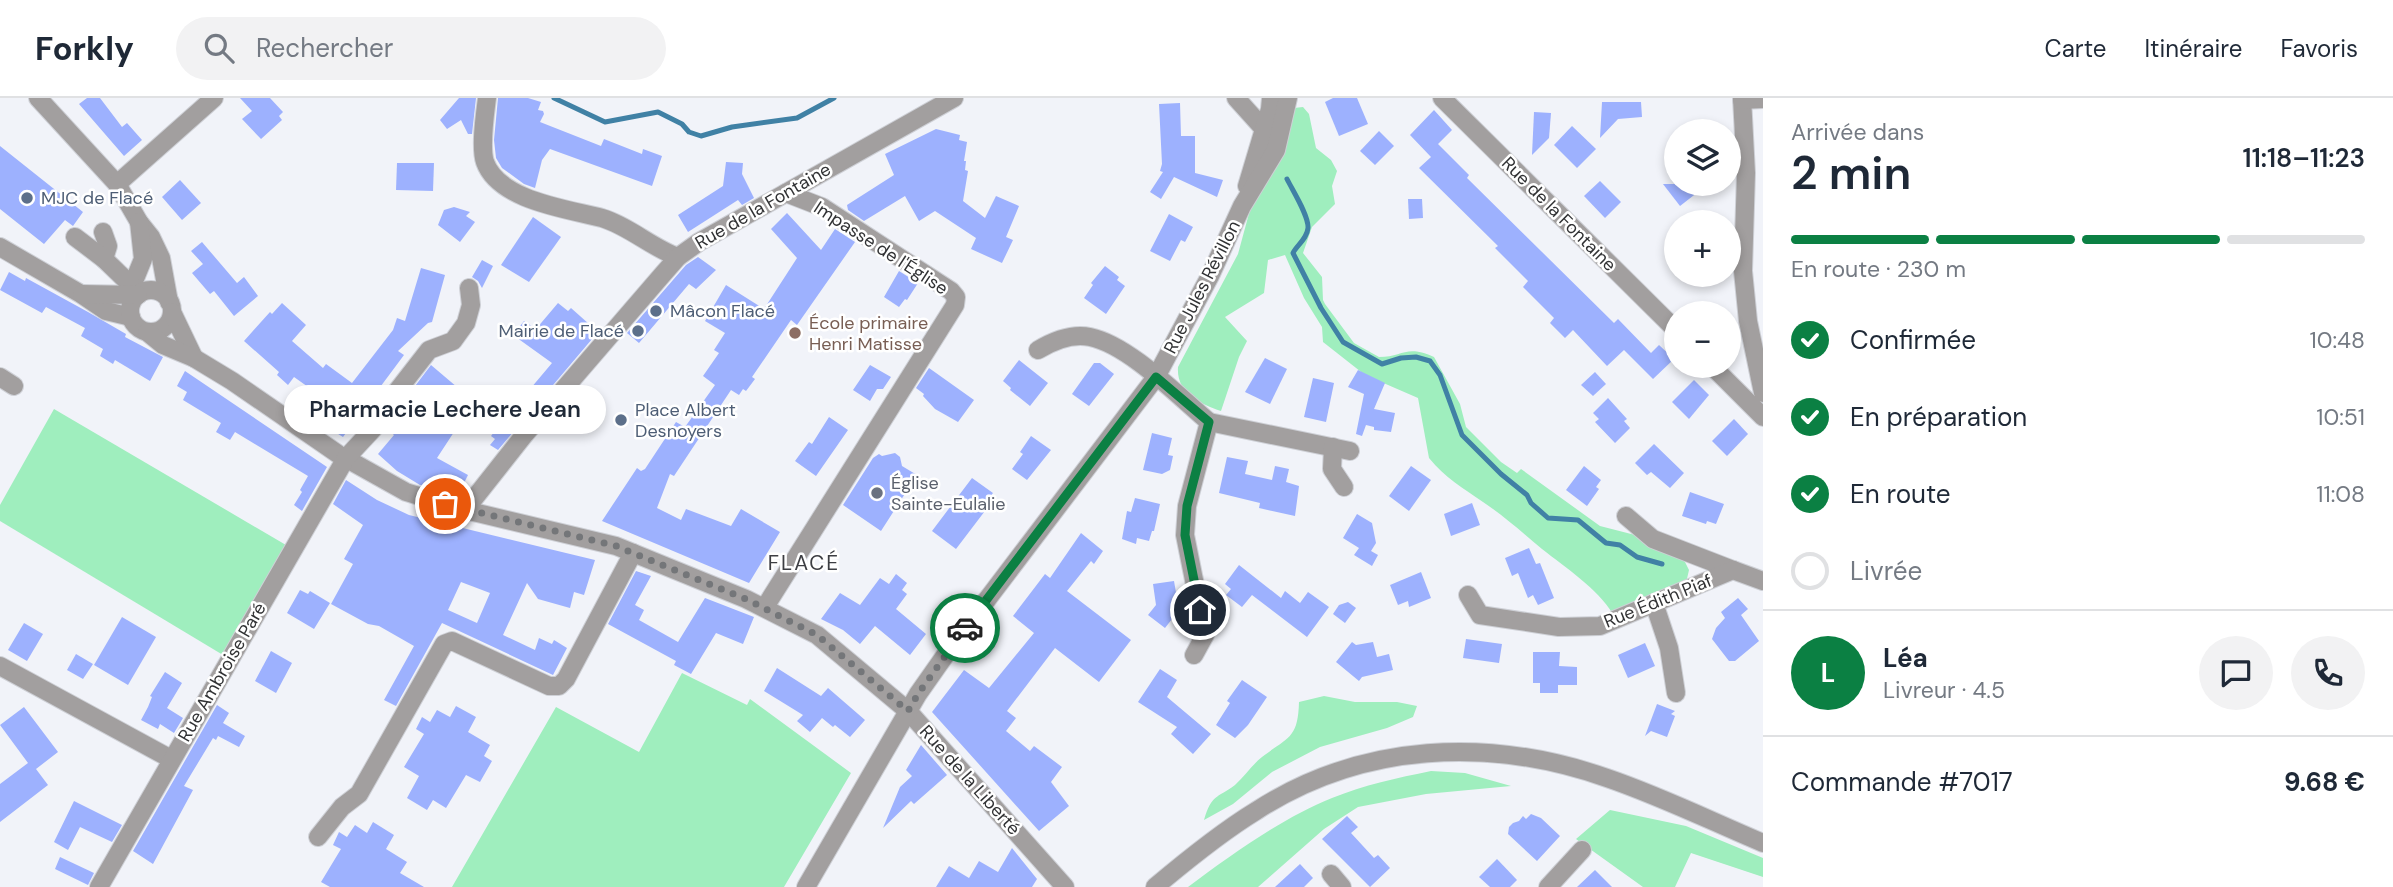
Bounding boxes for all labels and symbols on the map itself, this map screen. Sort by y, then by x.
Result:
street label: Rue de la Fontaine [1496,151,1622,277]
street label: Rue de la Fontaine [691,157,835,255]
place label: MJC de Flacé [41,186,153,210]
marker: MJC de Flacé [19,190,35,206]
street label: Impasse de l'Église [809,196,953,300]
street label: Rue Jules Révillon [1158,216,1246,358]
place label: Mâcon Flacé [670,299,775,323]
marker: Mâcon Flacé [648,303,664,319]
place label: École primaire Henri Matisse [809,311,928,356]
place label: Mairie de Flacé [499,319,624,343]
marker: Mairie de Flacé [630,323,646,339]
marker: École primaire Henri Matisse [787,325,803,341]
callout: Pharmacie Lechere Jean [284,385,606,434]
place label: Place Albert Desnoyers [635,398,736,443]
marker: Place Albert Desnoyers [613,412,629,428]
place label: Église Sainte-Eulalie [891,471,1006,516]
pin [415,474,475,534]
marker: Église Sainte-Eulalie [869,485,885,501]
district label: FLACÉ [768,549,840,577]
street label: Rue Édith Piaf [1600,568,1716,634]
pin [1170,580,1230,640]
courier [930,593,1000,663]
street label: Rue Ambroise Paré [172,598,272,746]
street label: Rue de la Liberté [914,720,1026,840]

